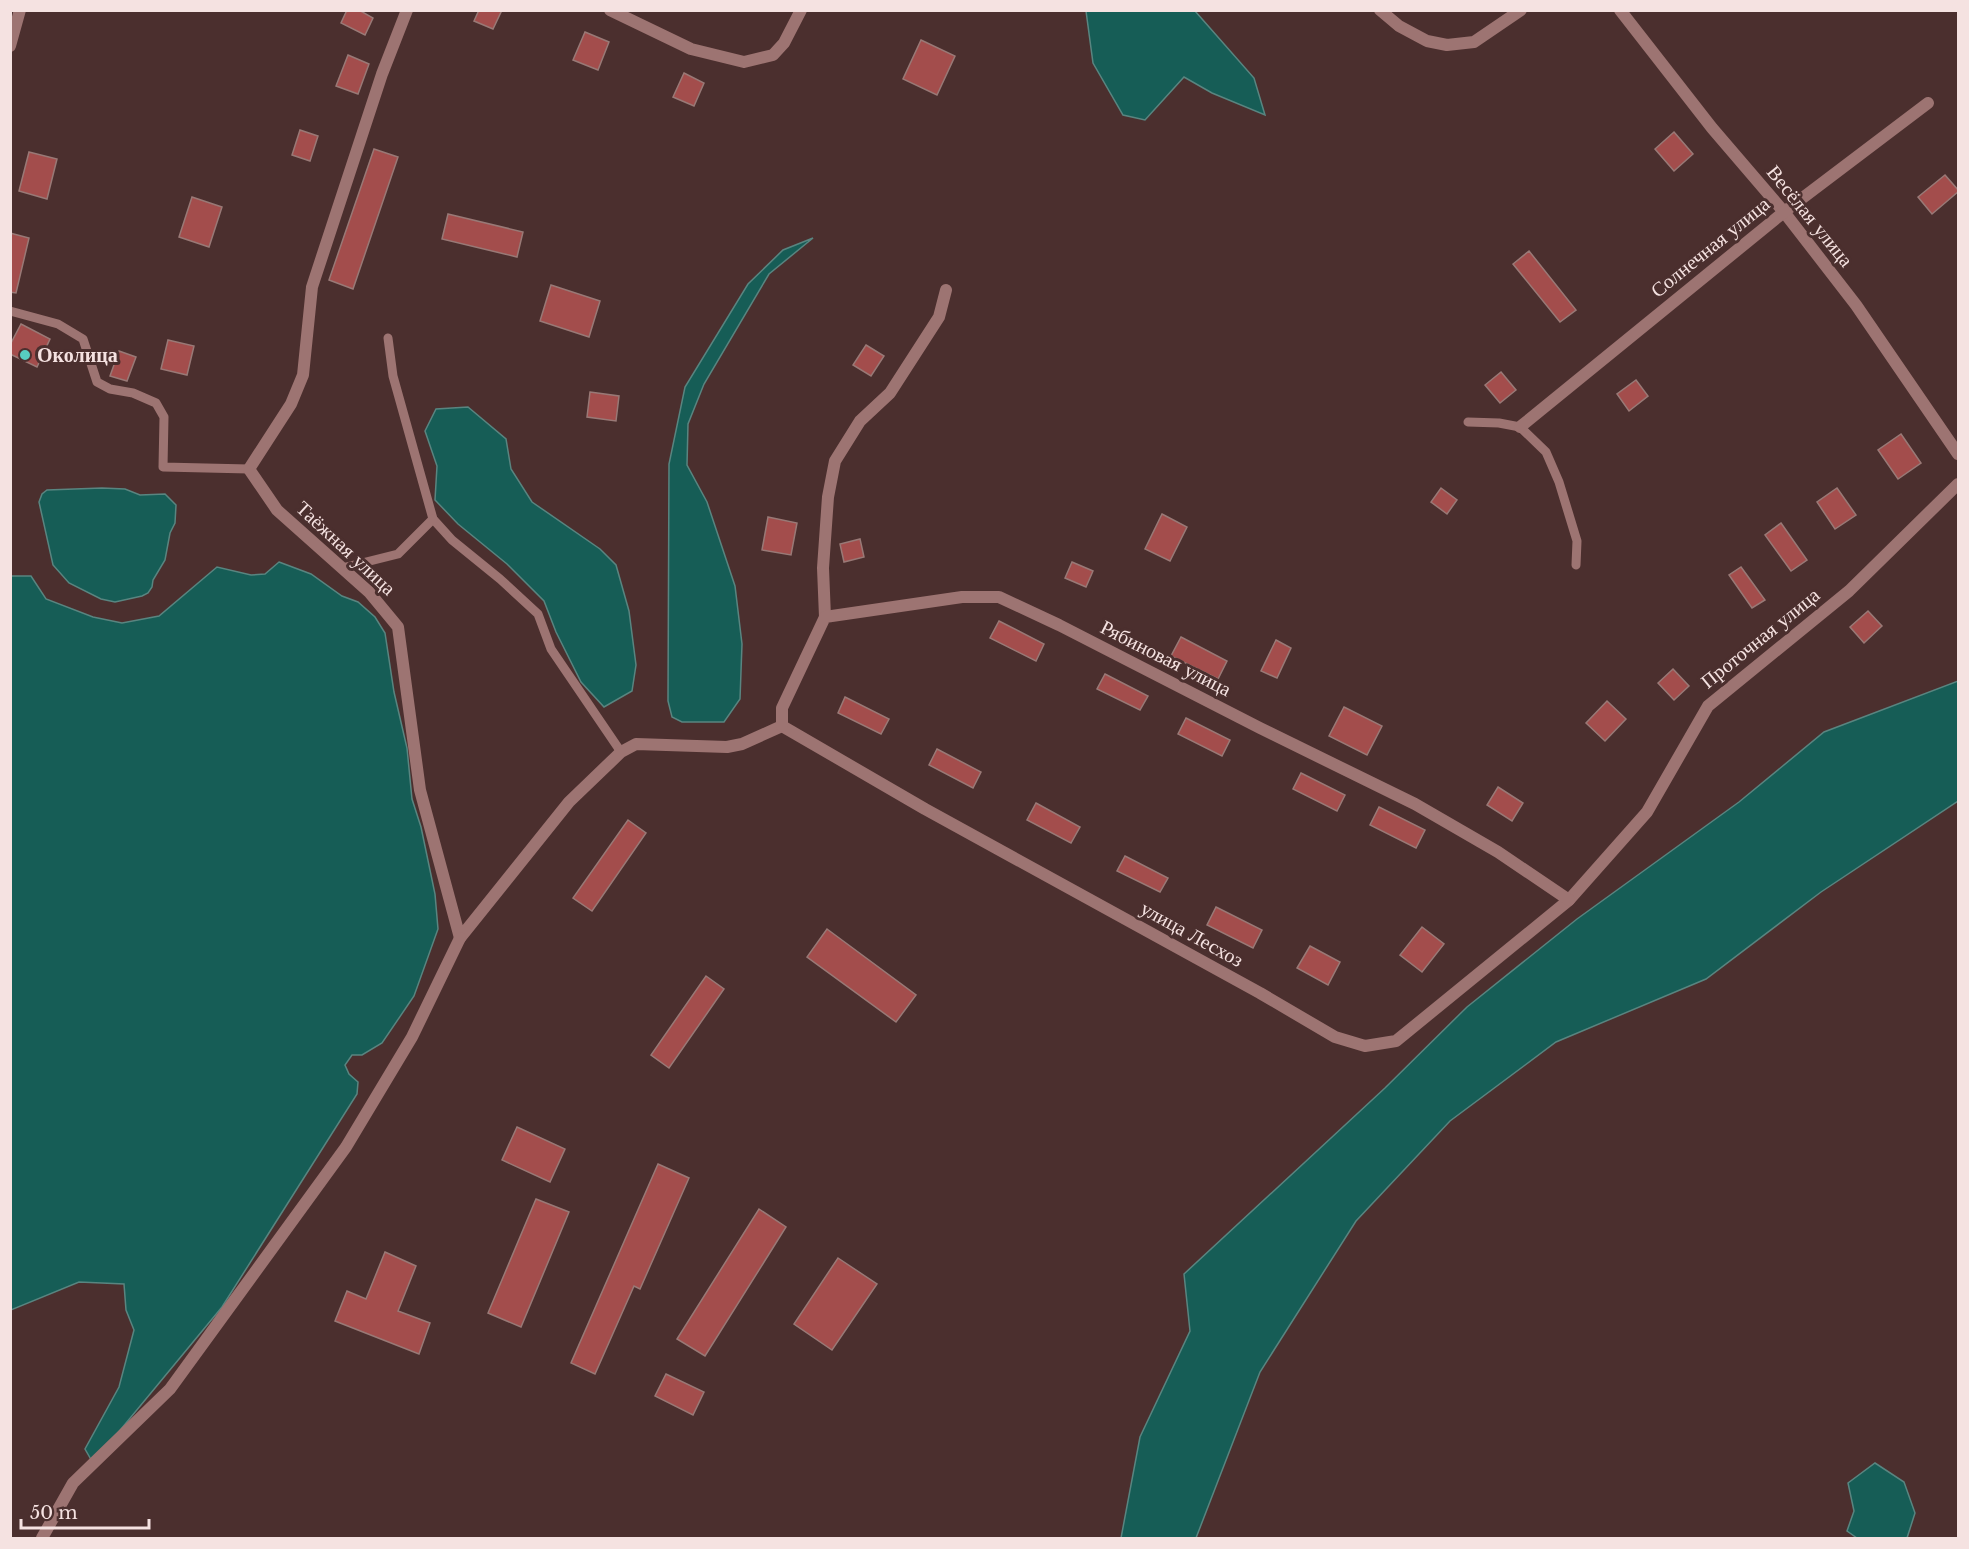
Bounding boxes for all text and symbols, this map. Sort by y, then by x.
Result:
street label: Весёлая улица [1762,160,1858,272]
street label: Солнечная улица [1646,192,1774,302]
place label: Околица [37,343,118,367]
marker: Околица [18,348,32,362]
street label: Таёжная улица [291,496,401,600]
street label: Проточная улица [1696,583,1824,693]
street label: Рябиновая улица [1097,615,1235,701]
street label: улица Лесхоз [1136,896,1248,972]
scale bar [21,1492,148,1530]
text: 50 m [30,1502,78,1524]

